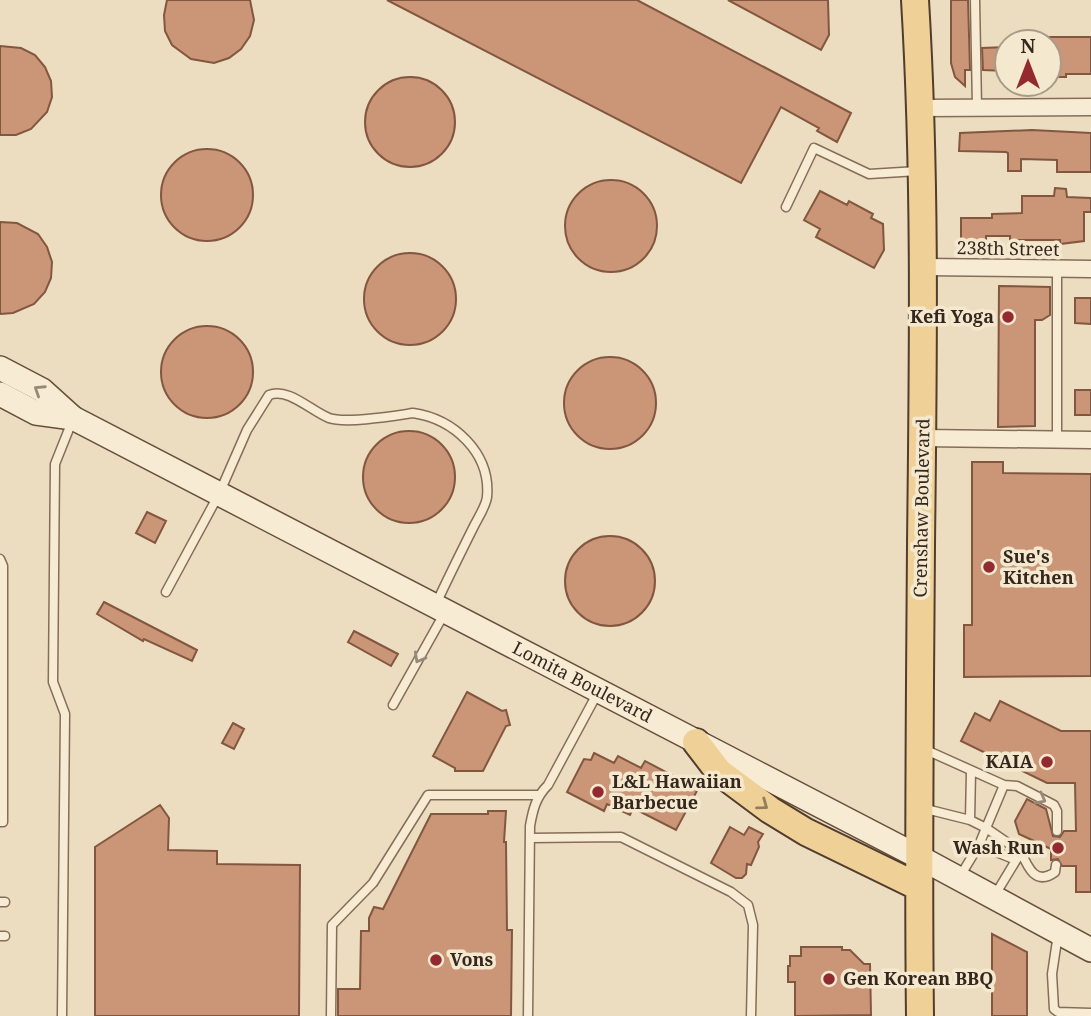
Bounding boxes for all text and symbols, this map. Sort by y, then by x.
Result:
north arrow [993,28,1063,98]
text: N [1021,33,1036,59]
street label: 238th Street [956,235,1060,261]
place label: Kefi Yoga [910,304,994,328]
marker: Kefi Yoga [1000,309,1016,325]
one-way arrow [34,385,47,398]
street label: Crenshaw Boulevard [907,418,935,598]
place label: Sue's Kitchen [1003,544,1074,589]
marker: Sue's Kitchen [981,559,997,575]
street label: Lomita Boulevard [509,635,657,728]
one-way arrow [414,651,427,664]
place label: KAIA [985,749,1033,773]
marker: KAIA [1039,754,1055,770]
place label: L&L Hawaiian Barbecue [612,769,742,814]
marker: L&L Hawaiian Barbecue [590,784,606,800]
one-way arrow [1034,790,1047,804]
one-way arrow [755,796,768,809]
place label: Wash Run [953,835,1044,859]
marker: Wash Run [1050,840,1066,856]
place label: Vons [450,947,494,971]
marker: Vons [428,952,444,968]
place label: Gen Korean BBQ [843,966,993,990]
marker: Gen Korean BBQ [821,971,837,987]

